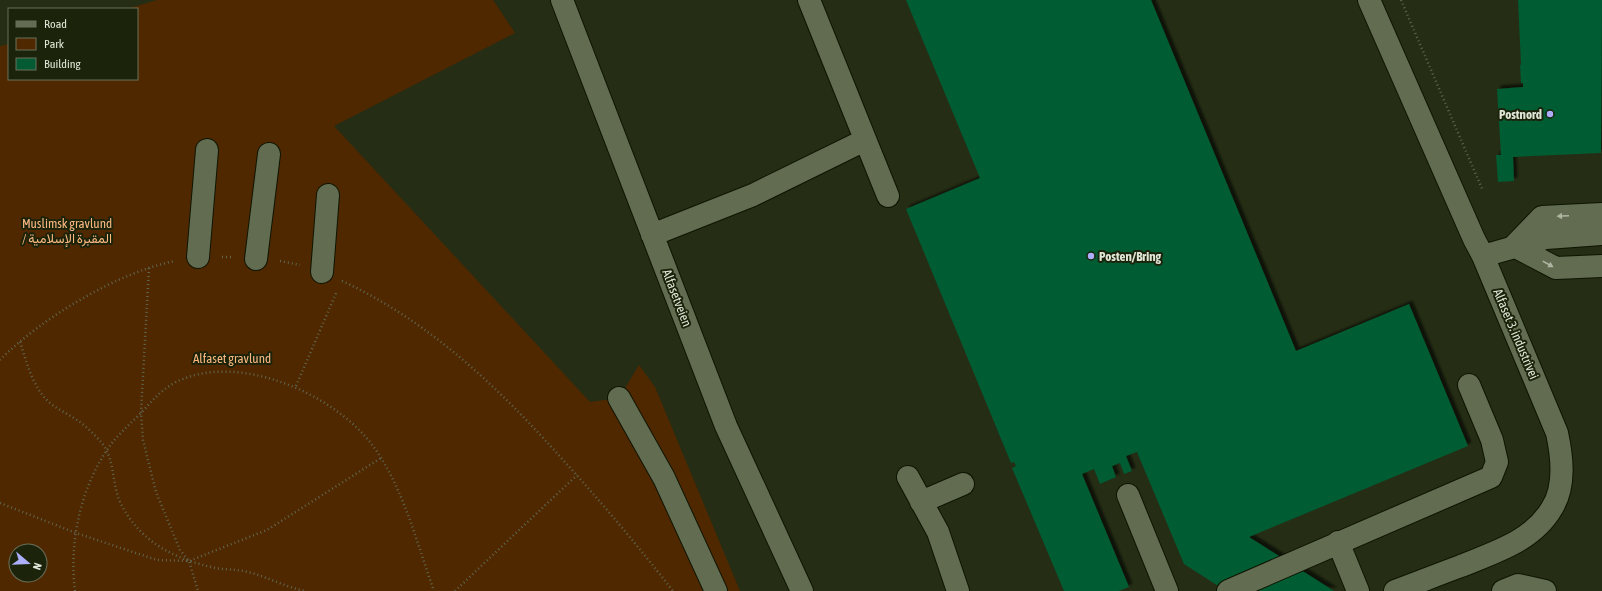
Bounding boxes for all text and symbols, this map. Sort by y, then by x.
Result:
legend [8,8,138,80]
text: Road [44,17,67,31]
text: Park [44,37,65,51]
text: Building [44,57,82,71]
place label: Postnord [1499,107,1542,122]
marker: Postnord [1545,109,1555,119]
one-way arrow [1556,213,1569,219]
park label: Muslimsk gravlund / المقبرة الإسلامية [22,216,112,248]
place label: Posten/Bring [1099,249,1161,264]
marker: Posten/Bring [1086,251,1096,261]
one-way arrow [1542,261,1554,268]
street label: Alfasetveien [659,267,695,329]
street label: Alfaset 3. industrivei [1490,287,1542,381]
park label: Alfaset gravlund [193,351,271,366]
north arrow [8,543,48,583]
text: N [31,561,44,571]

